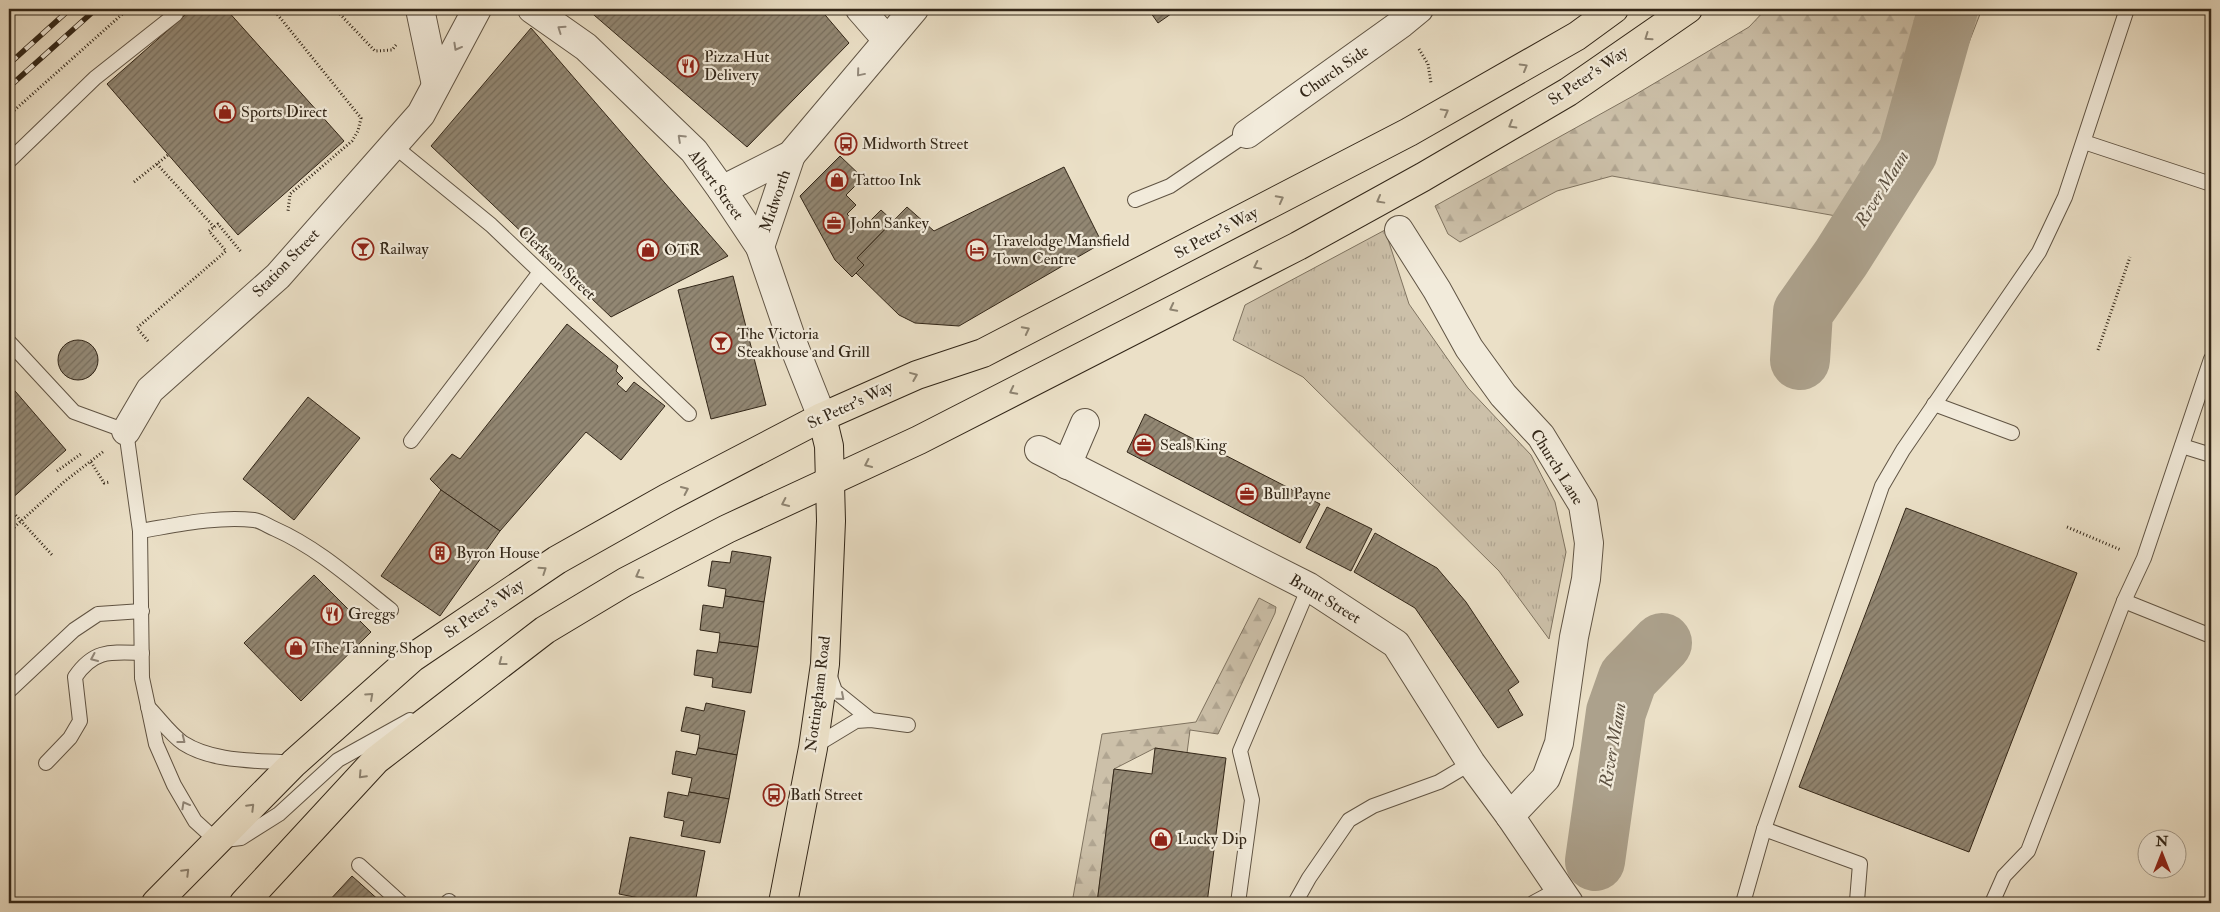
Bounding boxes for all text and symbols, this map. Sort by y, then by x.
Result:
one-way arrow [557,26,566,35]
one-way arrow [1644,31,1654,40]
one-way arrow [453,41,463,50]
street label: Church Side [1296,41,1373,103]
street label: St Peter's Way [1544,41,1633,110]
place label: Pizza Hut Delivery [704,47,769,85]
restaurant icon: Pizza Hut Delivery [676,54,700,78]
one-way arrow [1519,63,1528,73]
one-way arrow [856,67,865,76]
shop icon: Sports Direct [213,100,237,124]
place label: Sports Direct [241,102,327,123]
one-way arrow [1440,108,1449,118]
one-way arrow [1508,119,1517,129]
bus stop icon: Midworth Street [834,132,858,156]
place label: Midworth Street [862,134,968,154]
one-way arrow [677,135,686,144]
street label: Albert Street [683,145,748,224]
water label: River Maun [1849,147,1914,232]
street label: Midworth [755,167,795,235]
shop icon: Tattoo Ink [825,168,849,192]
place label: Tattoo Ink [853,170,921,190]
one-way arrow [1377,194,1386,204]
one-way arrow [1274,196,1283,206]
street label: St Peter's Way [1171,202,1262,263]
office icon: John Sankey [822,211,846,235]
place label: John Sankey [849,213,930,234]
street label: Clerkson Street [514,222,600,304]
street label: Station Street [248,224,324,302]
place label: Travelodge Mansfield Town Centre [993,231,1130,269]
bar icon: Railway [351,237,375,261]
shop icon: OTR [636,238,660,262]
hotel icon: Travelodge Mansfield Town Centre [965,238,989,262]
place label: Railway [379,239,430,259]
place label: OTR [664,240,701,260]
one-way arrow [1253,260,1262,270]
one-way arrow [1169,302,1178,312]
place label: The Victoria Steakhouse and Grill [737,324,870,362]
one-way arrow [1021,326,1030,336]
bar icon: The Victoria Steakhouse and Grill [709,331,733,355]
one-way arrow [910,372,918,382]
street label: St Peter's Way [804,376,897,434]
one-way arrow [1009,385,1018,395]
street label: Church Lane [1526,425,1588,509]
office icon: Seals King [1132,433,1156,457]
place label: Seals King [1160,435,1228,455]
one-way arrow [864,458,873,468]
office icon: Bull Payne [1235,482,1259,506]
place label: Bull Payne [1263,484,1331,504]
one-way arrow [679,486,688,496]
one-way arrow [781,496,790,507]
building icon: Byron House [428,541,452,565]
place label: Byron House [456,543,540,563]
one-way arrow [538,566,547,576]
one-way arrow [636,569,645,579]
street label: Brunt Street [1286,570,1364,628]
street label: St Peter's Way [440,574,529,643]
restaurant icon: Greggs [320,602,344,626]
place label: Greggs [348,604,395,624]
street label: Nottingham Road [801,635,835,753]
shop icon: The Tanning Shop [284,636,308,660]
place label: The Tanning Shop [312,638,432,659]
one-way arrow [90,651,99,662]
one-way arrow [499,656,508,664]
one-way arrow [836,691,845,700]
one-way arrow [364,692,373,701]
water label: River Maun [1594,701,1632,790]
one-way arrow [176,735,185,743]
one-way arrow [359,769,368,778]
bus stop icon: Bath Street [762,783,786,807]
place label: Bath Street [790,785,863,805]
one-way arrow [182,801,192,810]
one-way arrow [245,803,254,812]
shop icon: Lucky Dip [1149,827,1173,851]
place label: Lucky Dip [1177,829,1247,850]
north arrow [2138,830,2188,880]
text: N [2155,833,2169,850]
one-way arrow [180,869,189,878]

